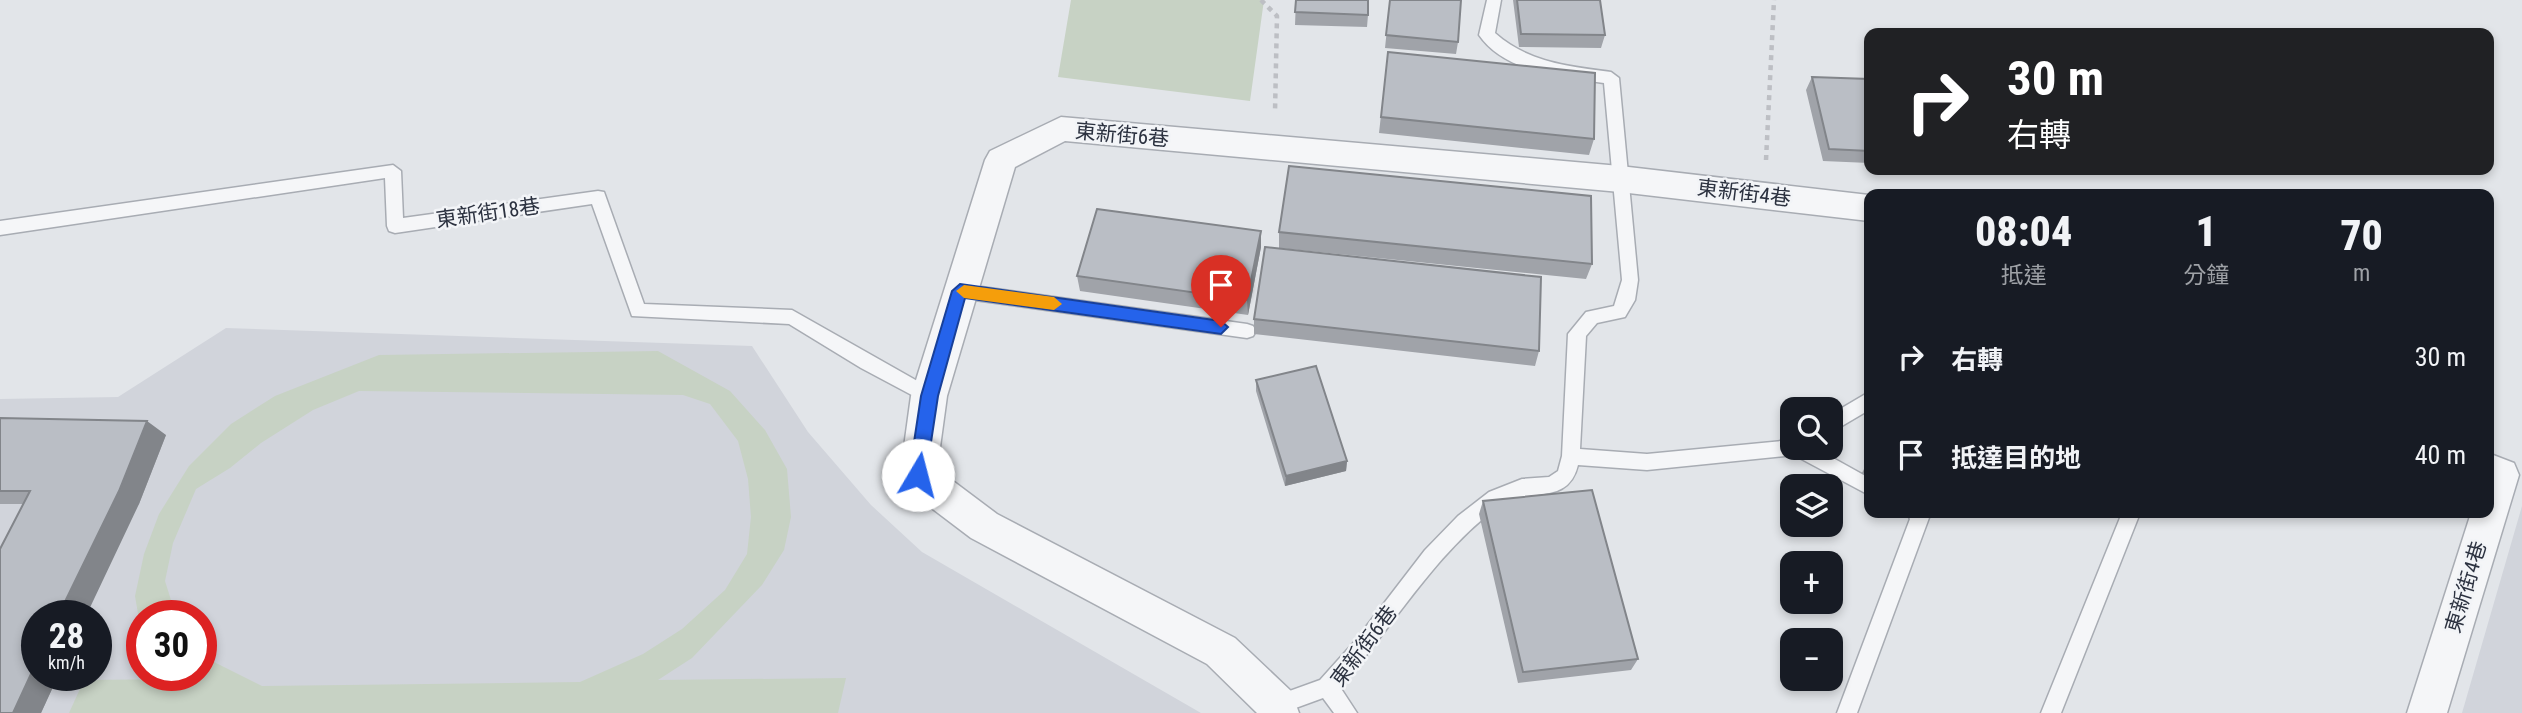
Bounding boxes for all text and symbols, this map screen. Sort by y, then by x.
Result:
text: 30 m [2007,50,2104,107]
icon: right [1892,56,1983,147]
text: 右轉 [2007,116,2071,154]
street label: 東新街6巷 [1074,119,1170,151]
street label: 東新街4巷 [1696,175,1792,211]
street label: 東新街18巷 [434,194,542,232]
text: 08:04 [1975,207,2072,256]
text: 1 [2196,207,2217,256]
text: 70 [2340,211,2383,260]
pin [1191,255,1251,327]
text: m [2353,260,2370,287]
text: 抵達 [2001,262,2047,289]
text: 分鐘 [2183,262,2229,289]
icon: arrive [1202,266,1240,304]
icon: right [1892,338,1930,376]
text: 30 m [2415,342,2466,372]
text: 右轉 [1951,345,2003,375]
map controls [1780,397,1843,691]
button: search [1780,397,1843,460]
icon: arrive [1892,436,1930,474]
position arrow [881,438,955,512]
text: 40 m [2415,440,2466,470]
text: 抵達目的地 [1951,443,2081,473]
button: layers [1780,474,1843,537]
street label: 東新街4巷 [2441,538,2491,636]
button: + [1780,551,1843,614]
speed limit sign: 30 [126,600,217,691]
street label: 東新街6巷 [1326,601,1402,691]
text: 28 [49,616,84,657]
button: − [1780,628,1843,691]
text: km/h [48,652,85,673]

